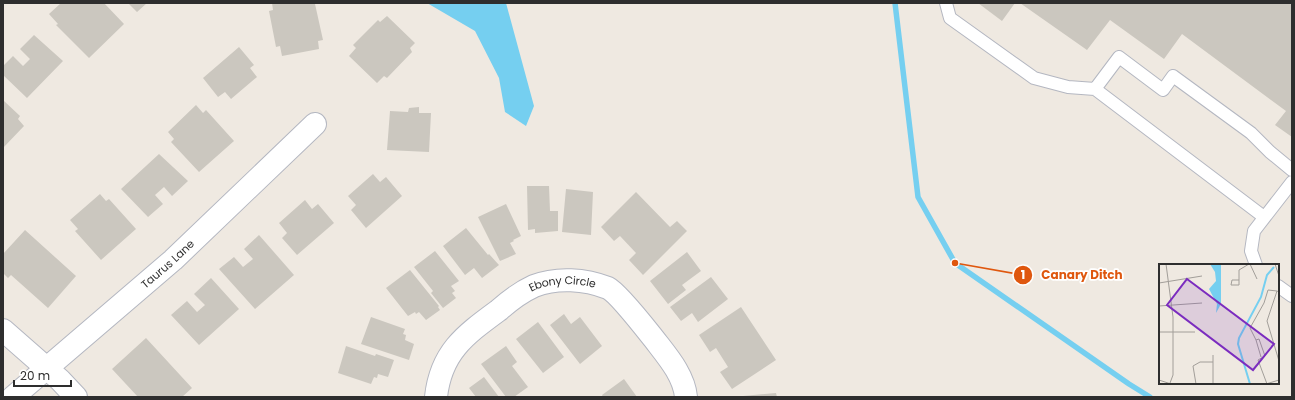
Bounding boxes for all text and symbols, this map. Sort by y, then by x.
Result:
street label: Taurus Lane [138,236,198,292]
callout: Canary Ditch [1013,263,1130,287]
inset map [1159,264,1279,384]
text: 1 [1021,266,1025,283]
text: Canary Ditch [1041,266,1123,283]
street label: Ebony Circle [526,272,598,295]
scale bar [14,362,71,388]
text: 20 m [20,367,50,384]

